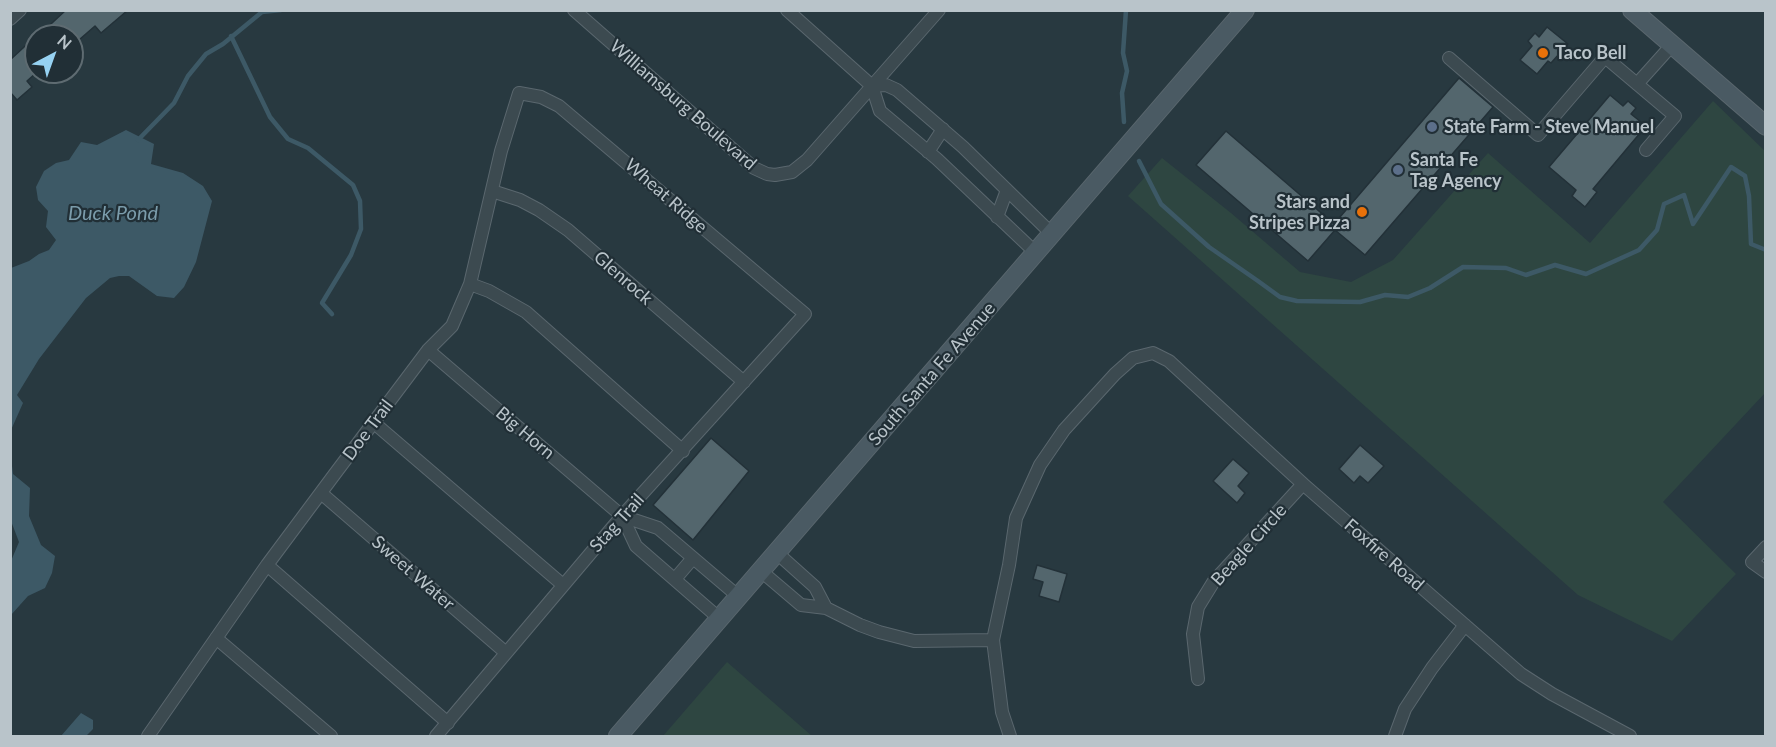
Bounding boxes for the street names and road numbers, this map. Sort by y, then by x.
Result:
street label: Williamsburg Boulevard [605,35,761,175]
street label: Wheat Ridge [620,154,712,238]
street label: Glenrock [589,247,657,309]
street label: South Santa Fe Avenue [864,298,1000,450]
street label: Doe Trail [338,395,398,465]
street label: Big Horn [491,402,559,464]
street label: Stag Trail [585,489,649,557]
street label: Beagle Circle [1207,500,1291,590]
street label: Foxfire Road [1340,514,1428,596]
street label: Sweet Water [367,531,459,615]

